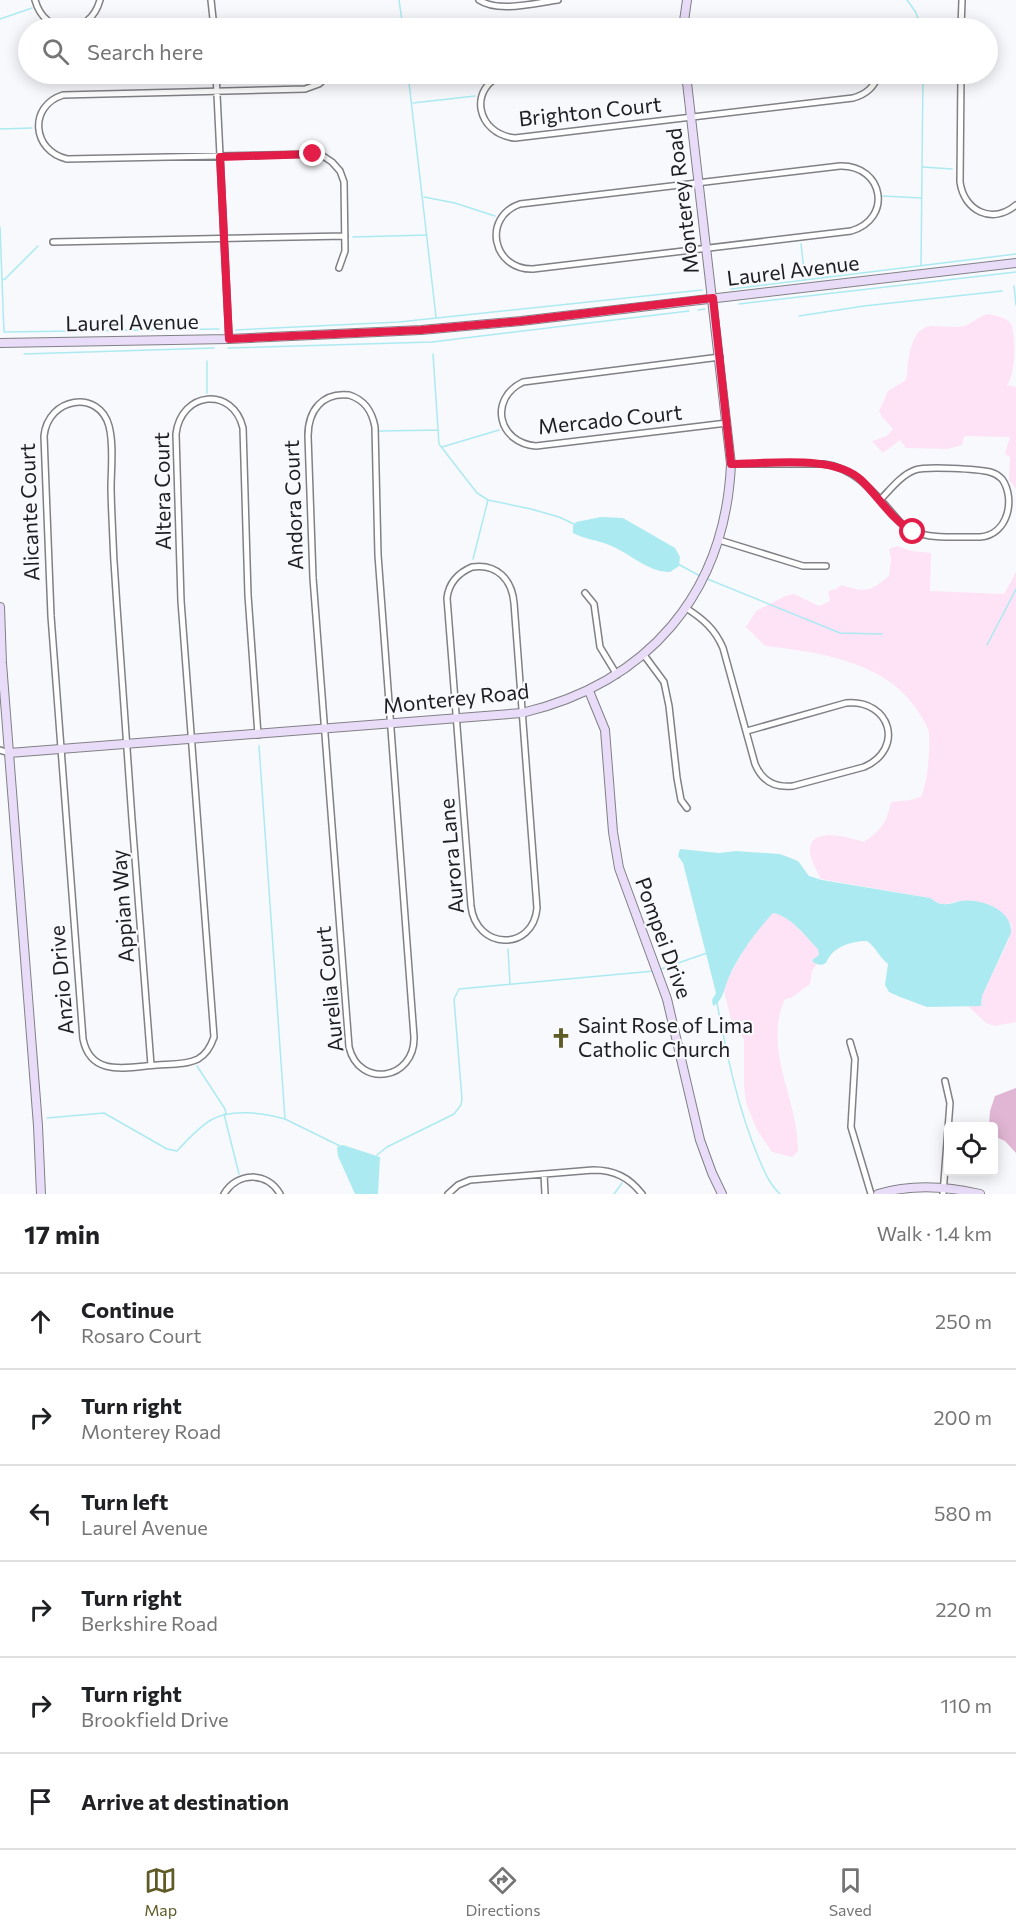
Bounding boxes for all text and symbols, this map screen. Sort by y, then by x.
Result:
search box [18,18,998,84]
icon: search [39,35,72,68]
text: Search here [87,38,203,65]
street label: Brighton Court [517,91,662,130]
street label: Monterey Road [660,127,703,276]
route end [299,140,325,166]
street label: Laurel Avenue [725,249,860,290]
street label: Laurel Avenue [65,308,199,335]
street label: Mercado Court [536,399,683,439]
street label: Altera Court [148,432,175,550]
street label: Andora Court [278,440,307,570]
street label: Alicante Court [14,443,43,581]
route start [899,518,925,544]
street label: Monterey Road [381,677,530,718]
street label: Aurora Lane [433,797,468,915]
street label: Appian Way [105,848,138,964]
street label: Pompei Drive [631,873,698,1002]
street label: Anzio Drive [43,924,78,1036]
street label: Aurelia Court [309,925,348,1053]
place label: Saint Rose of Lima Catholic Church [578,1012,753,1061]
church icon: Saint Rose of Lima Catholic Church [549,1026,573,1050]
map controls [944,1122,998,1176]
button: locate [944,1122,998,1176]
text: 17 min [24,1218,100,1249]
text: Walk · 1.4 km [877,1221,992,1245]
text: Continue [81,1296,174,1323]
icon: ahead [24,1305,57,1338]
text: 250 m [935,1309,992,1333]
text: Rosaro Court [81,1323,202,1347]
text: Turn right [81,1392,182,1419]
icon: right [24,1401,57,1434]
text: 200 m [934,1405,992,1429]
text: Monterey Road [81,1419,221,1443]
text: Turn left [81,1488,168,1515]
icon: left [24,1497,57,1530]
text: 580 m [934,1501,992,1525]
text: Laurel Avenue [81,1515,208,1539]
text: Turn right [81,1584,182,1611]
icon: right [24,1593,57,1626]
text: 220 m [936,1597,992,1621]
text: Berkshire Road [81,1611,218,1635]
text: Turn right [81,1680,182,1707]
icon: right [24,1689,57,1722]
text: 110 m [941,1693,992,1717]
text: Brookfield Drive [81,1707,229,1731]
icon: arrive [24,1785,57,1818]
text: Arrive at destination [81,1788,289,1815]
tab: Map [144,1864,177,1919]
tab: Directions [465,1864,540,1919]
tab: Saved [829,1864,872,1919]

